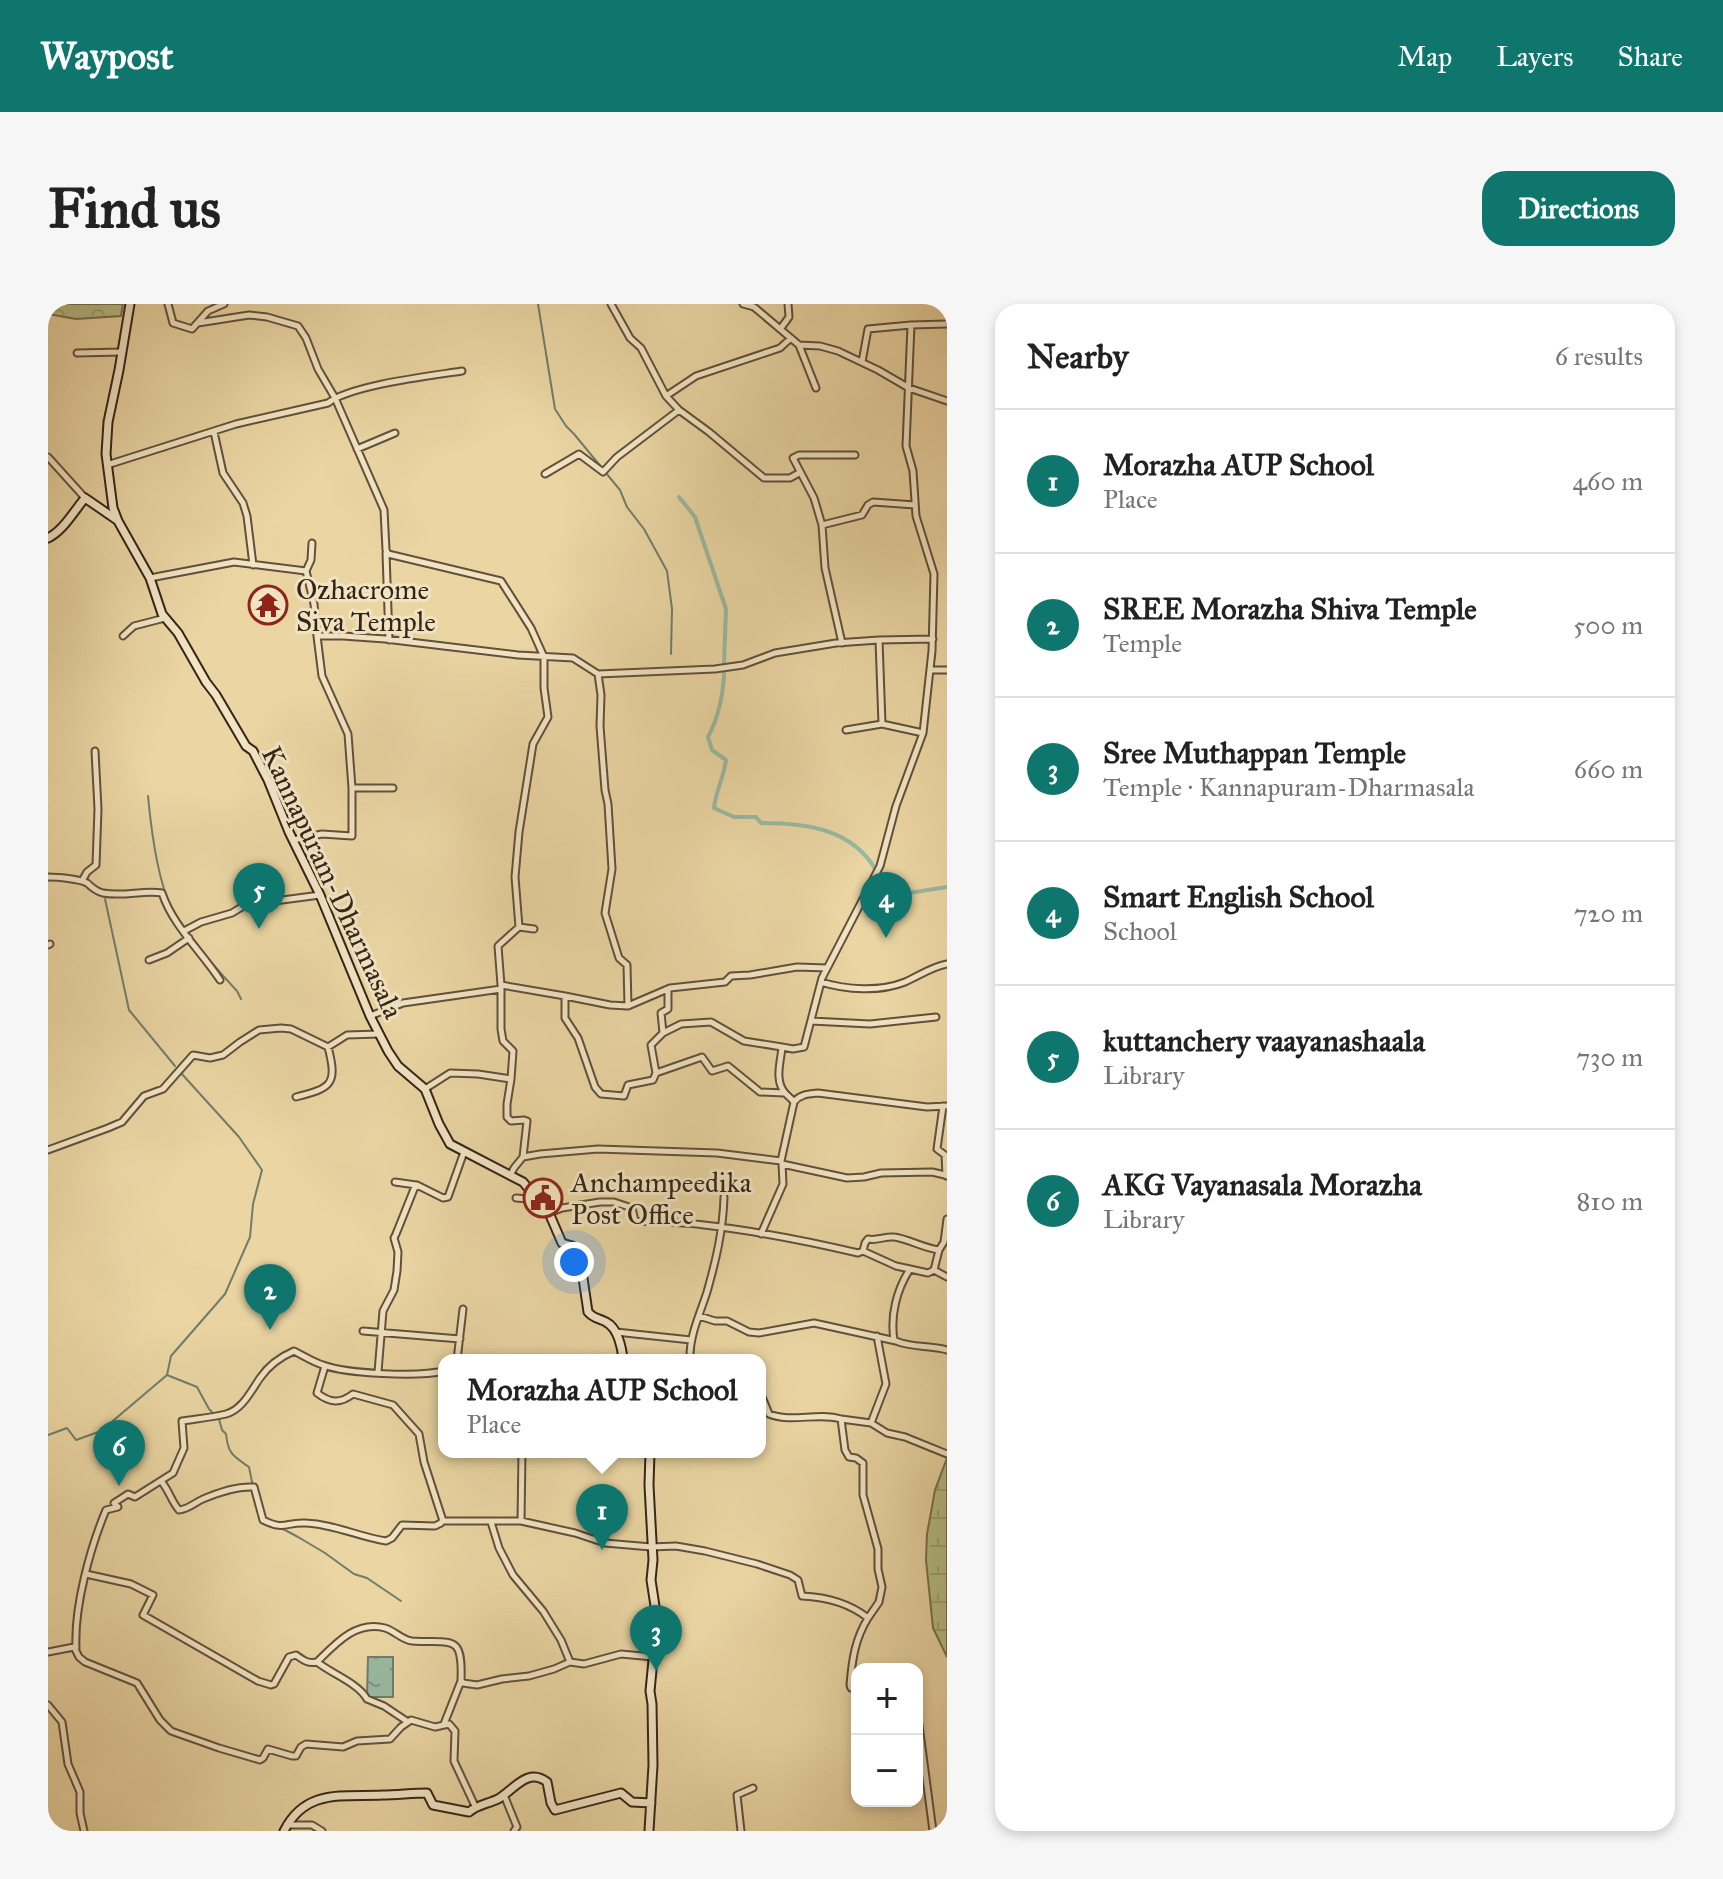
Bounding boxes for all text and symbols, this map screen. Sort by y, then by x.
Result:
text: Waypost [40,33,173,79]
text: Map [1397,39,1452,74]
text: Layers [1496,39,1574,74]
text: Share [1618,39,1683,74]
button: Directions [1482,171,1675,246]
text: Find us [48,174,221,242]
text: Nearby [1027,336,1129,377]
text: 6 results [1555,340,1643,372]
text: Morazha AUP School [1103,447,1374,483]
text: 1 [1048,465,1058,497]
text: 460 m [1573,465,1643,497]
text: Place [1103,483,1158,515]
place label: Ozhacrome Siva Temple [296,572,436,639]
temple icon: Ozhacrome Siva Temple [247,584,289,626]
text: SREE Morazha Shiva Temple [1103,591,1477,627]
text: 2 [1047,609,1059,641]
text: 500 m [1573,609,1643,641]
text: Temple [1103,627,1182,659]
text: Sree Muthappan Temple [1103,735,1406,771]
street label: Kannapuram-Dharmasala [254,740,411,1024]
text: 3 [1048,753,1058,785]
text: 660 m [1574,753,1643,785]
text: Temple · Kannapuram-Dharmasala [1103,771,1474,803]
pin: 5 [233,863,285,929]
pin: 4 [860,872,912,938]
text: Smart English School [1103,879,1374,915]
text: 4 [1046,897,1060,929]
text: 720 m [1574,897,1643,929]
text: School [1103,915,1177,947]
text: kuttanchery vaayanashaala [1103,1023,1425,1059]
text: 5 [1047,1041,1059,1073]
text: 730 m [1576,1041,1643,1073]
text: Library [1103,1059,1184,1091]
place label: Anchampeedika Post Office [570,1165,752,1232]
text: AKG Vayanasala Morazha [1103,1167,1422,1203]
public building icon: Anchampeedika Post Office [522,1177,564,1219]
text: 6 [1046,1185,1060,1217]
text: 810 m [1576,1185,1643,1217]
text: Library [1103,1203,1184,1235]
your location [554,1242,594,1282]
pin: 2 [244,1264,296,1330]
popup [438,1354,766,1458]
text: Morazha AUP School [467,1372,737,1408]
text: Place [467,1408,521,1440]
pin: 6 [93,1420,145,1486]
pin: 1 [576,1484,628,1550]
pin: 3 [630,1605,682,1671]
map controls [851,1663,923,1807]
button: + [851,1663,923,1735]
button: − [851,1735,923,1807]

